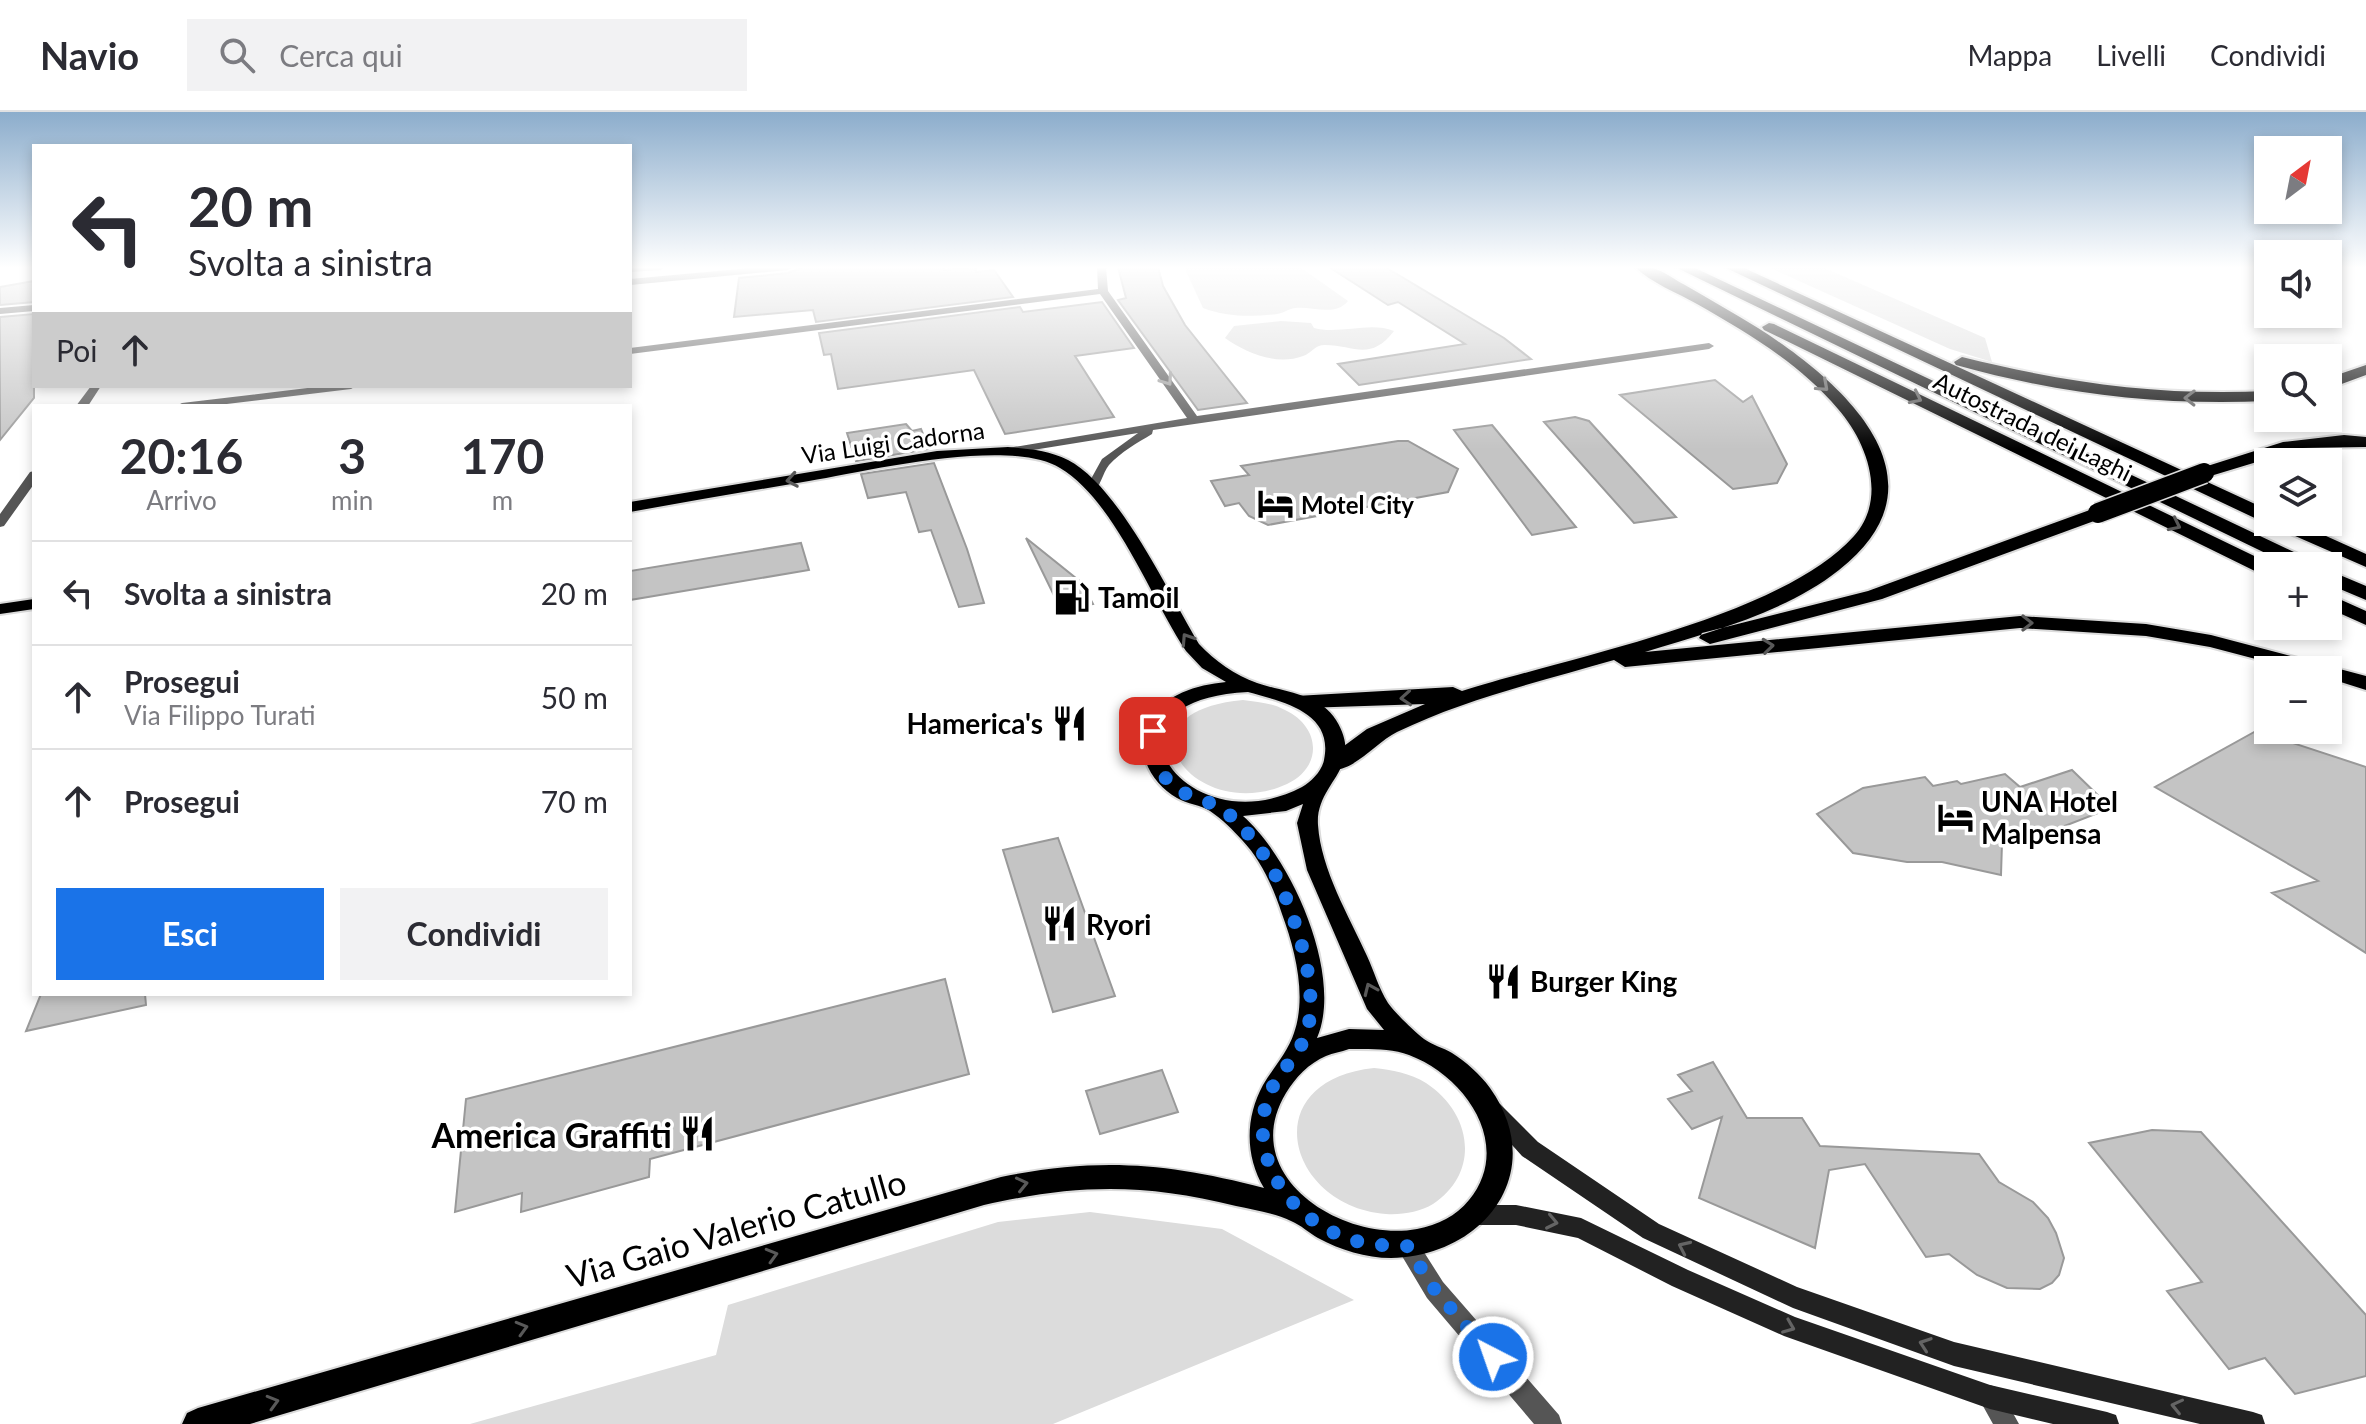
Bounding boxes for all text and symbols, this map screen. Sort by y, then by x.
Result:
search box [187,19,747,91]
text: Navio [40,32,139,78]
icon: search [215,33,259,77]
text: Cerca qui [279,37,403,73]
text: Mappa [1967,38,2052,72]
text: Livelli [2096,38,2166,72]
text: Condividi [2210,38,2326,72]
north arrow [2254,136,2342,224]
map controls [2254,136,2342,744]
text: 20 m [188,172,313,239]
icon: left [56,176,160,280]
text: Svolta a sinistra [188,240,433,284]
button: sound [2254,240,2342,328]
icon: ahead [113,328,157,372]
text: Poi [56,332,97,368]
button: search [2254,344,2342,432]
street label: Autostrada dei Laghi [1929,366,2137,486]
one-way arrow [1157,372,1171,386]
one-way arrow [1814,376,1829,391]
one-way arrow [1908,388,1923,404]
one-way arrow [2183,390,2196,407]
street label: Via Luigi Cadorna [800,415,986,469]
text: 20:16 [120,427,243,484]
text: 3 [338,427,366,484]
text: 170 [461,427,544,484]
button: layers [2254,448,2342,536]
one-way arrow [786,470,799,487]
text: Arrivo [146,484,217,516]
text: min [331,484,373,516]
text: m [492,484,513,516]
hotel icon: Motel City [1256,485,1294,523]
place label: Motel City [1301,490,1414,519]
one-way arrow [2166,515,2181,530]
button: + [2254,552,2342,640]
icon: left [56,571,100,615]
text: Svolta a sinistra [124,575,332,611]
text: 20 m [541,575,608,611]
fuel station icon: Tamoil [1053,578,1091,616]
place label: Tamoil [1098,580,1180,614]
one-way arrow [2021,614,2034,632]
one-way arrow [1182,633,1197,647]
one-way arrow [1762,638,1775,655]
button: − [2254,656,2342,744]
text: Prosegui [124,663,240,699]
icon: ahead [56,675,100,719]
text: 50 m [541,679,608,715]
one-way arrow [1399,689,1412,706]
pin [1119,697,1187,765]
text: Via Filippo Turati [124,699,316,731]
restaurant icon: Hamerica's [1050,704,1088,742]
place label: Hamerica's [906,706,1043,740]
icon: arrive [1131,709,1175,753]
icon: ahead [56,779,100,823]
text: Prosegui [124,783,240,819]
text: 70 m [541,783,608,819]
place label: UNA Hotel Malpensa [1981,784,2118,850]
hotel icon: UNA Hotel Malpensa [1936,798,1974,836]
button: Esci [56,888,324,980]
button: Condividi [340,888,608,980]
restaurant icon: Ryori [1041,905,1079,943]
place label: Ryori [1086,907,1151,941]
restaurant icon: Burger King [1485,962,1523,1000]
place label: Burger King [1530,964,1678,998]
one-way arrow [1364,983,1380,997]
place label: America Graffiti [430,1114,672,1155]
restaurant icon: America Graffiti [679,1115,717,1153]
street label: Via Gaio Valerio Catullo [562,1160,910,1296]
one-way arrow [1015,1176,1028,1193]
one-way arrow [1544,1213,1558,1230]
one-way arrow [1678,1241,1693,1257]
one-way arrow [764,1248,778,1264]
position arrow [1451,1315,1535,1399]
one-way arrow [1781,1317,1795,1333]
one-way arrow [515,1321,529,1338]
one-way arrow [1919,1337,1933,1354]
one-way arrow [266,1395,279,1411]
one-way arrow [2171,1398,2185,1415]

